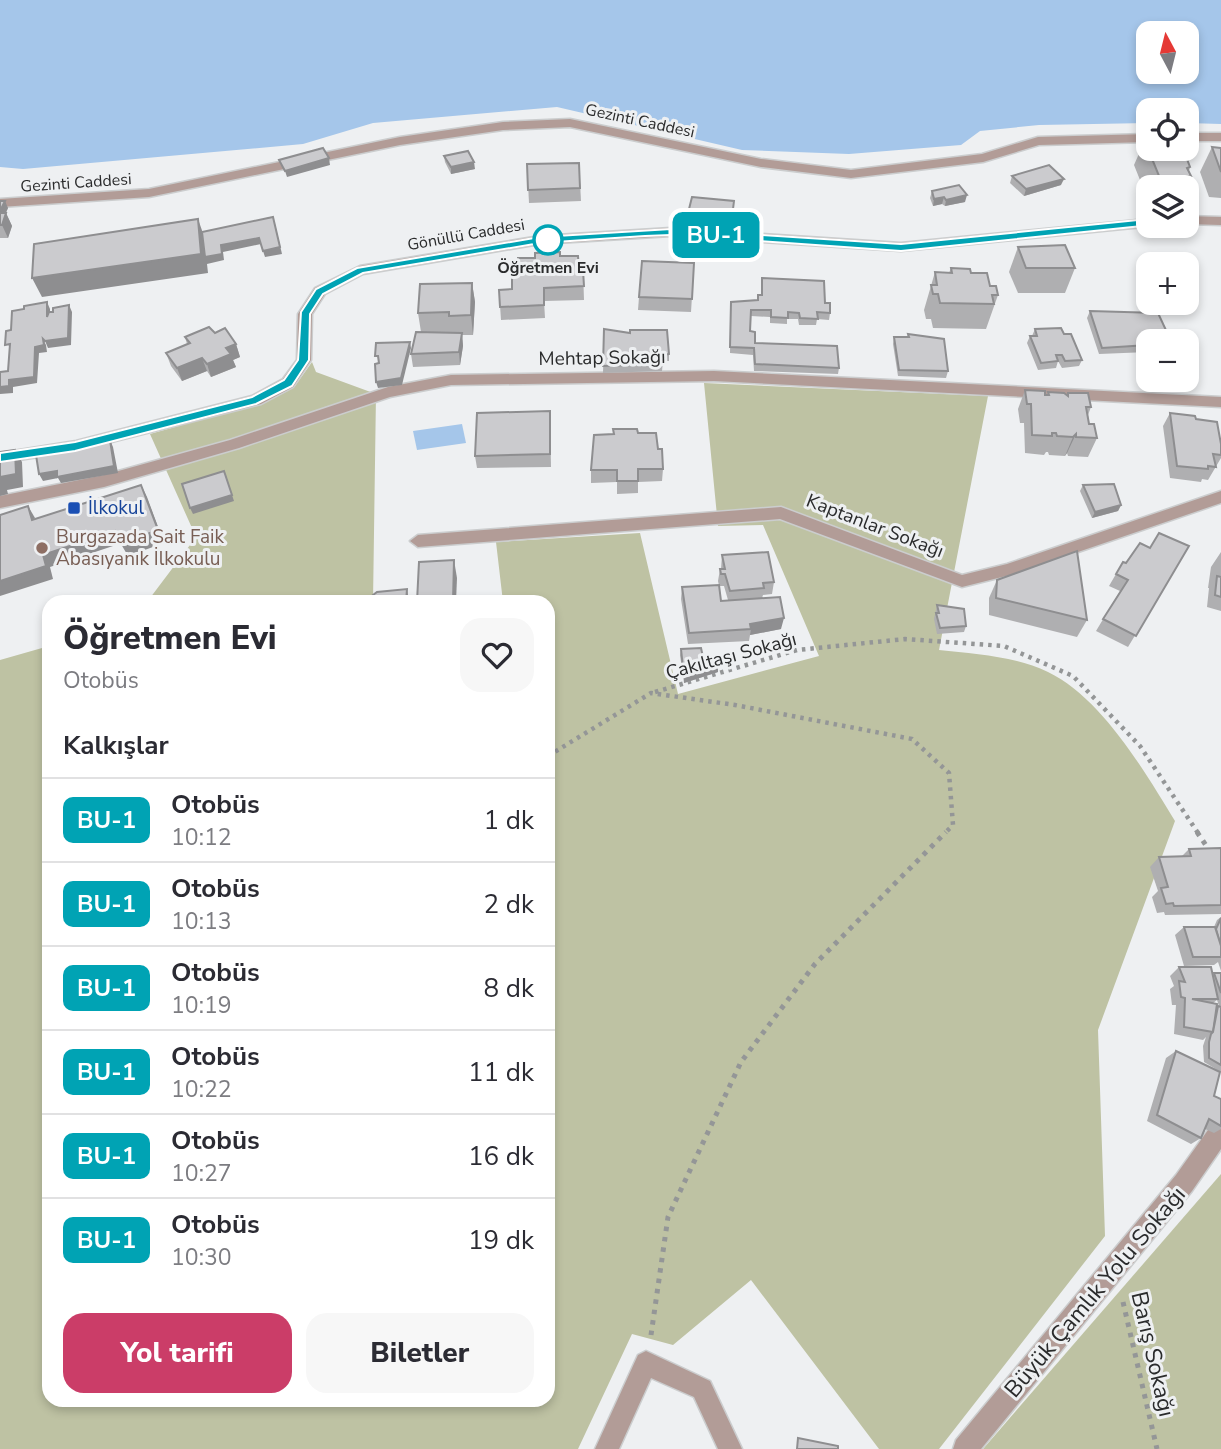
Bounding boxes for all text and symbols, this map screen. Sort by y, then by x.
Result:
north arrow [1136,21,1199,84]
map controls [1136,21,1199,392]
button: locate [1136,98,1199,161]
street label: Gezinti Caddesi [583,99,697,143]
street label: Gezinti Caddesi [20,168,132,198]
button: layers [1136,175,1199,238]
line badge: BU-1 [667,212,765,258]
street label: Gönüllü Caddesi [406,214,526,256]
text: BU-1 [686,219,746,251]
marker: Öğretmen Evi [533,225,563,255]
button: + [1136,252,1199,315]
place label: Öğretmen Evi [497,257,599,279]
button: − [1136,329,1199,392]
street label: Mehtap Sokağı [538,344,666,372]
street label: Kaptanlar Sokağı [803,488,947,564]
place label: İlkokul [88,495,144,521]
marker: İlkokul [66,500,82,516]
place label: Burgazada Sait Faik Abasıyanık İlkokulu [56,524,224,572]
marker: Burgazada Sait Faik Abasıyanık İlkokulu [34,540,50,556]
text: Öğretmen Evi [63,616,277,661]
button: heart [460,618,534,692]
street label: Çakıltaşı Sokağı [663,626,799,686]
text: Otobüs [63,665,139,696]
text: Kalkışlar [63,728,169,763]
text: Otobüs [171,787,260,822]
text: 1 dk [484,803,534,838]
text: BU-1 [77,804,136,836]
text: 10:12 [171,822,232,853]
text: Otobüs [171,871,260,906]
text: 2 dk [484,887,534,922]
text: BU-1 [77,888,136,920]
text: 10:13 [171,906,232,937]
text: Otobüs [171,955,260,990]
text: 8 dk [484,971,534,1006]
text: BU-1 [77,972,136,1004]
text: 10:19 [171,990,232,1021]
text: Otobüs [171,1039,260,1074]
text: 11 dk [468,1055,534,1090]
text: BU-1 [77,1056,136,1088]
text: 10:22 [171,1074,232,1105]
text: Otobüs [171,1123,260,1158]
text: 16 dk [468,1139,534,1174]
text: BU-1 [77,1140,136,1172]
text: 10:27 [171,1158,232,1189]
street label: Büyük Çamlık Yolu Sokağı [997,1180,1193,1404]
text: Otobüs [171,1207,260,1242]
text: 19 dk [468,1223,534,1258]
text: BU-1 [77,1224,136,1256]
text: 10:30 [171,1242,232,1273]
street label: Barış Sokağı [1124,1288,1182,1420]
button: Yol tarifi [63,1313,292,1393]
button: Biletler [306,1313,534,1393]

